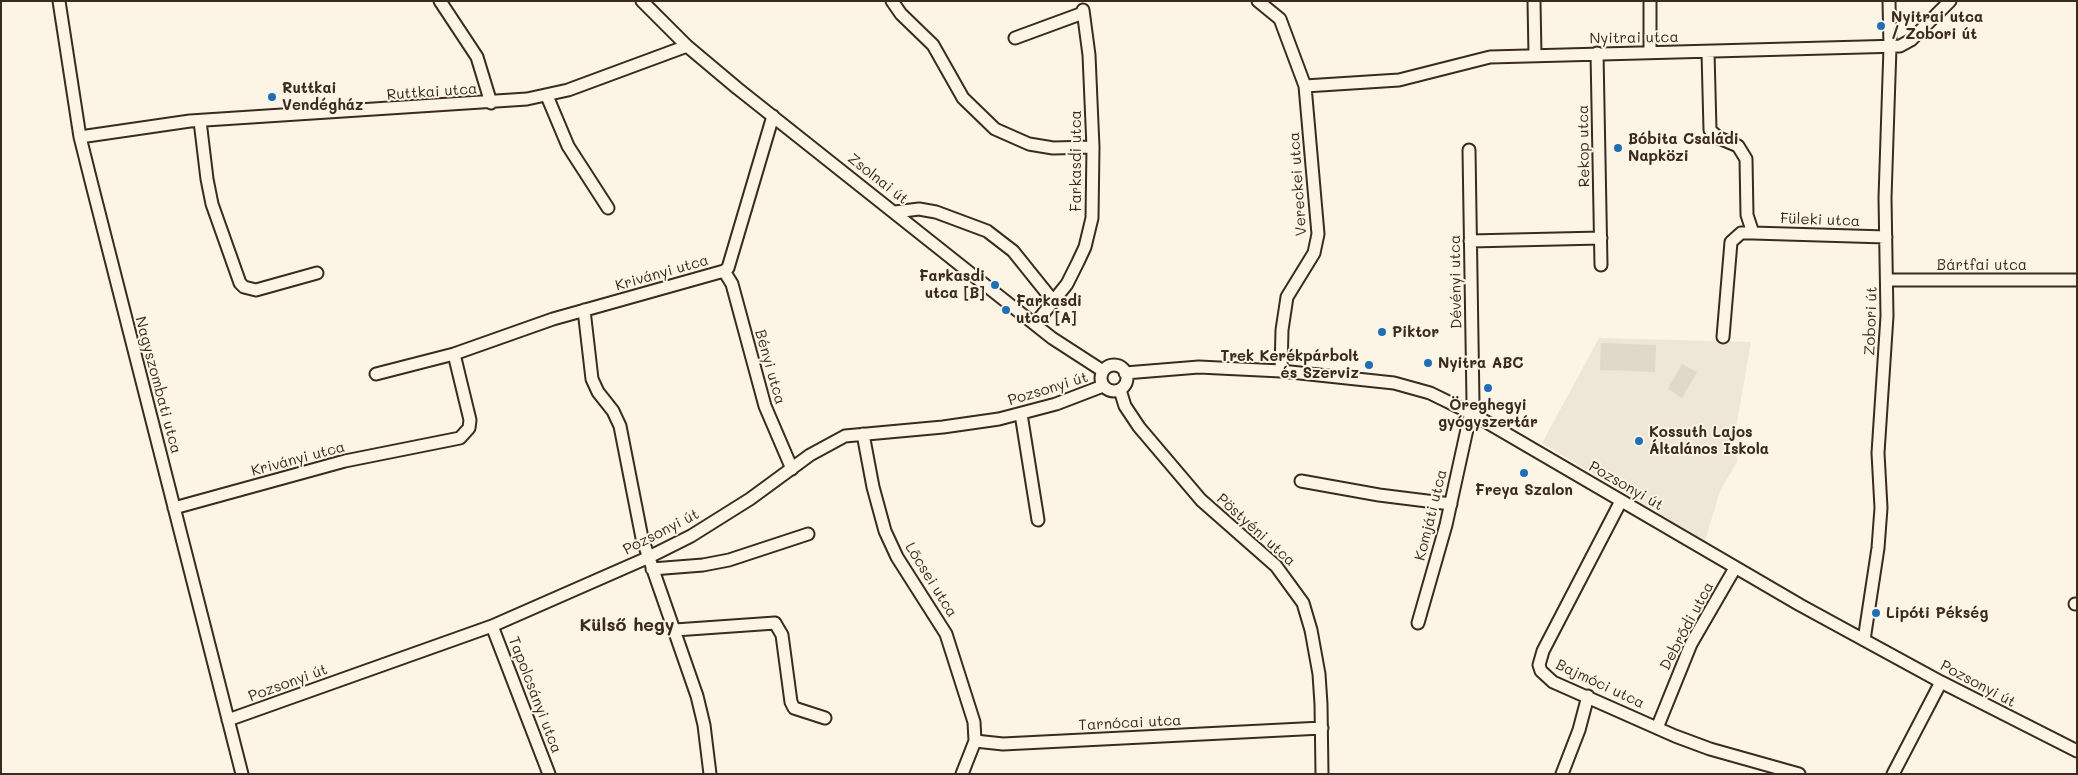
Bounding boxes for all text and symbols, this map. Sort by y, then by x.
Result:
place label: Nyitrai utca / Zobori út [1891,8,1983,43]
marker: Nyitrai utca / Zobori út [1875,20,1887,32]
street label: Nyitrai utca [1589,28,1679,48]
place label: Ruttkai Vendégház [282,79,364,114]
street label: Ruttkai utca [386,80,478,104]
marker: Ruttkai Vendégház [266,91,278,103]
street label: Rekop utca [1574,104,1594,188]
street label: Farkasdi utca [1067,110,1085,212]
place label: Bóbita Családi Napközi [1628,130,1739,165]
street label: Vereckei utca [1285,131,1311,237]
marker: Bóbita Családi Napközi [1612,142,1624,154]
street label: Zsolnai út [844,150,912,208]
street label: Füleki utca [1780,210,1860,230]
street label: Dévényi utca [1446,235,1466,329]
street label: Kriványi utca [613,251,711,295]
street label: Bártfai utca [1937,256,2027,274]
place label: Farkasdi utca [B] [919,267,985,302]
marker: Farkasdi utca [B] [989,279,1001,291]
street label: Zobori út [1861,286,1881,356]
place label: Farkasdi utca [A] [1016,292,1082,327]
marker: Farkasdi utca [A] [1000,304,1012,316]
street label: Nagyszombati utca [131,314,185,456]
place label: Piktor [1392,323,1439,341]
marker: Piktor [1376,326,1388,338]
street label: Bényi utca [751,327,789,407]
place label: Trek Kerékpárbolt és Szerviz [1220,347,1359,382]
place label: Nyitra ABC [1438,354,1523,372]
marker: Nyitra ABC [1422,357,1434,369]
marker: Trek Kerékpárbolt és Szerviz [1363,359,1375,371]
street label: Pozsonyi út [1006,368,1090,410]
marker: Öreghegyi gyógyszertár [1482,382,1494,394]
place label: Öreghegyi gyógyszertár [1438,396,1538,431]
place label: Kossuth Lajos Általános Iskola [1649,423,1769,458]
marker: Kossuth Lajos Általános Iskola [1633,435,1645,447]
street label: Kriványi utca [249,438,347,480]
street label: Pozsonyi út [1586,457,1666,515]
marker: Freya Szalon [1518,467,1530,479]
street label: Komjáti utca [1411,468,1451,562]
place label: Freya Szalon [1475,481,1573,499]
street label: Pöstyéni utca [1213,490,1299,570]
street label: Pozsonyi út [620,505,702,559]
street label: Lőcsei utca [901,539,961,621]
street label: Debrődi utca [1656,579,1718,673]
place label: Lipóti Pékség [1886,604,1988,622]
marker: Lipóti Pékség [1870,607,1882,619]
district label: Külső hegy [579,614,675,636]
street label: Tapolcsányi utca [504,634,566,756]
street label: Bajmóci utca [1553,656,1647,712]
street label: Pozsonyi út [1937,657,2019,711]
street label: Pozsonyi út [246,660,330,706]
street label: Tarnócai utca [1078,711,1182,735]

